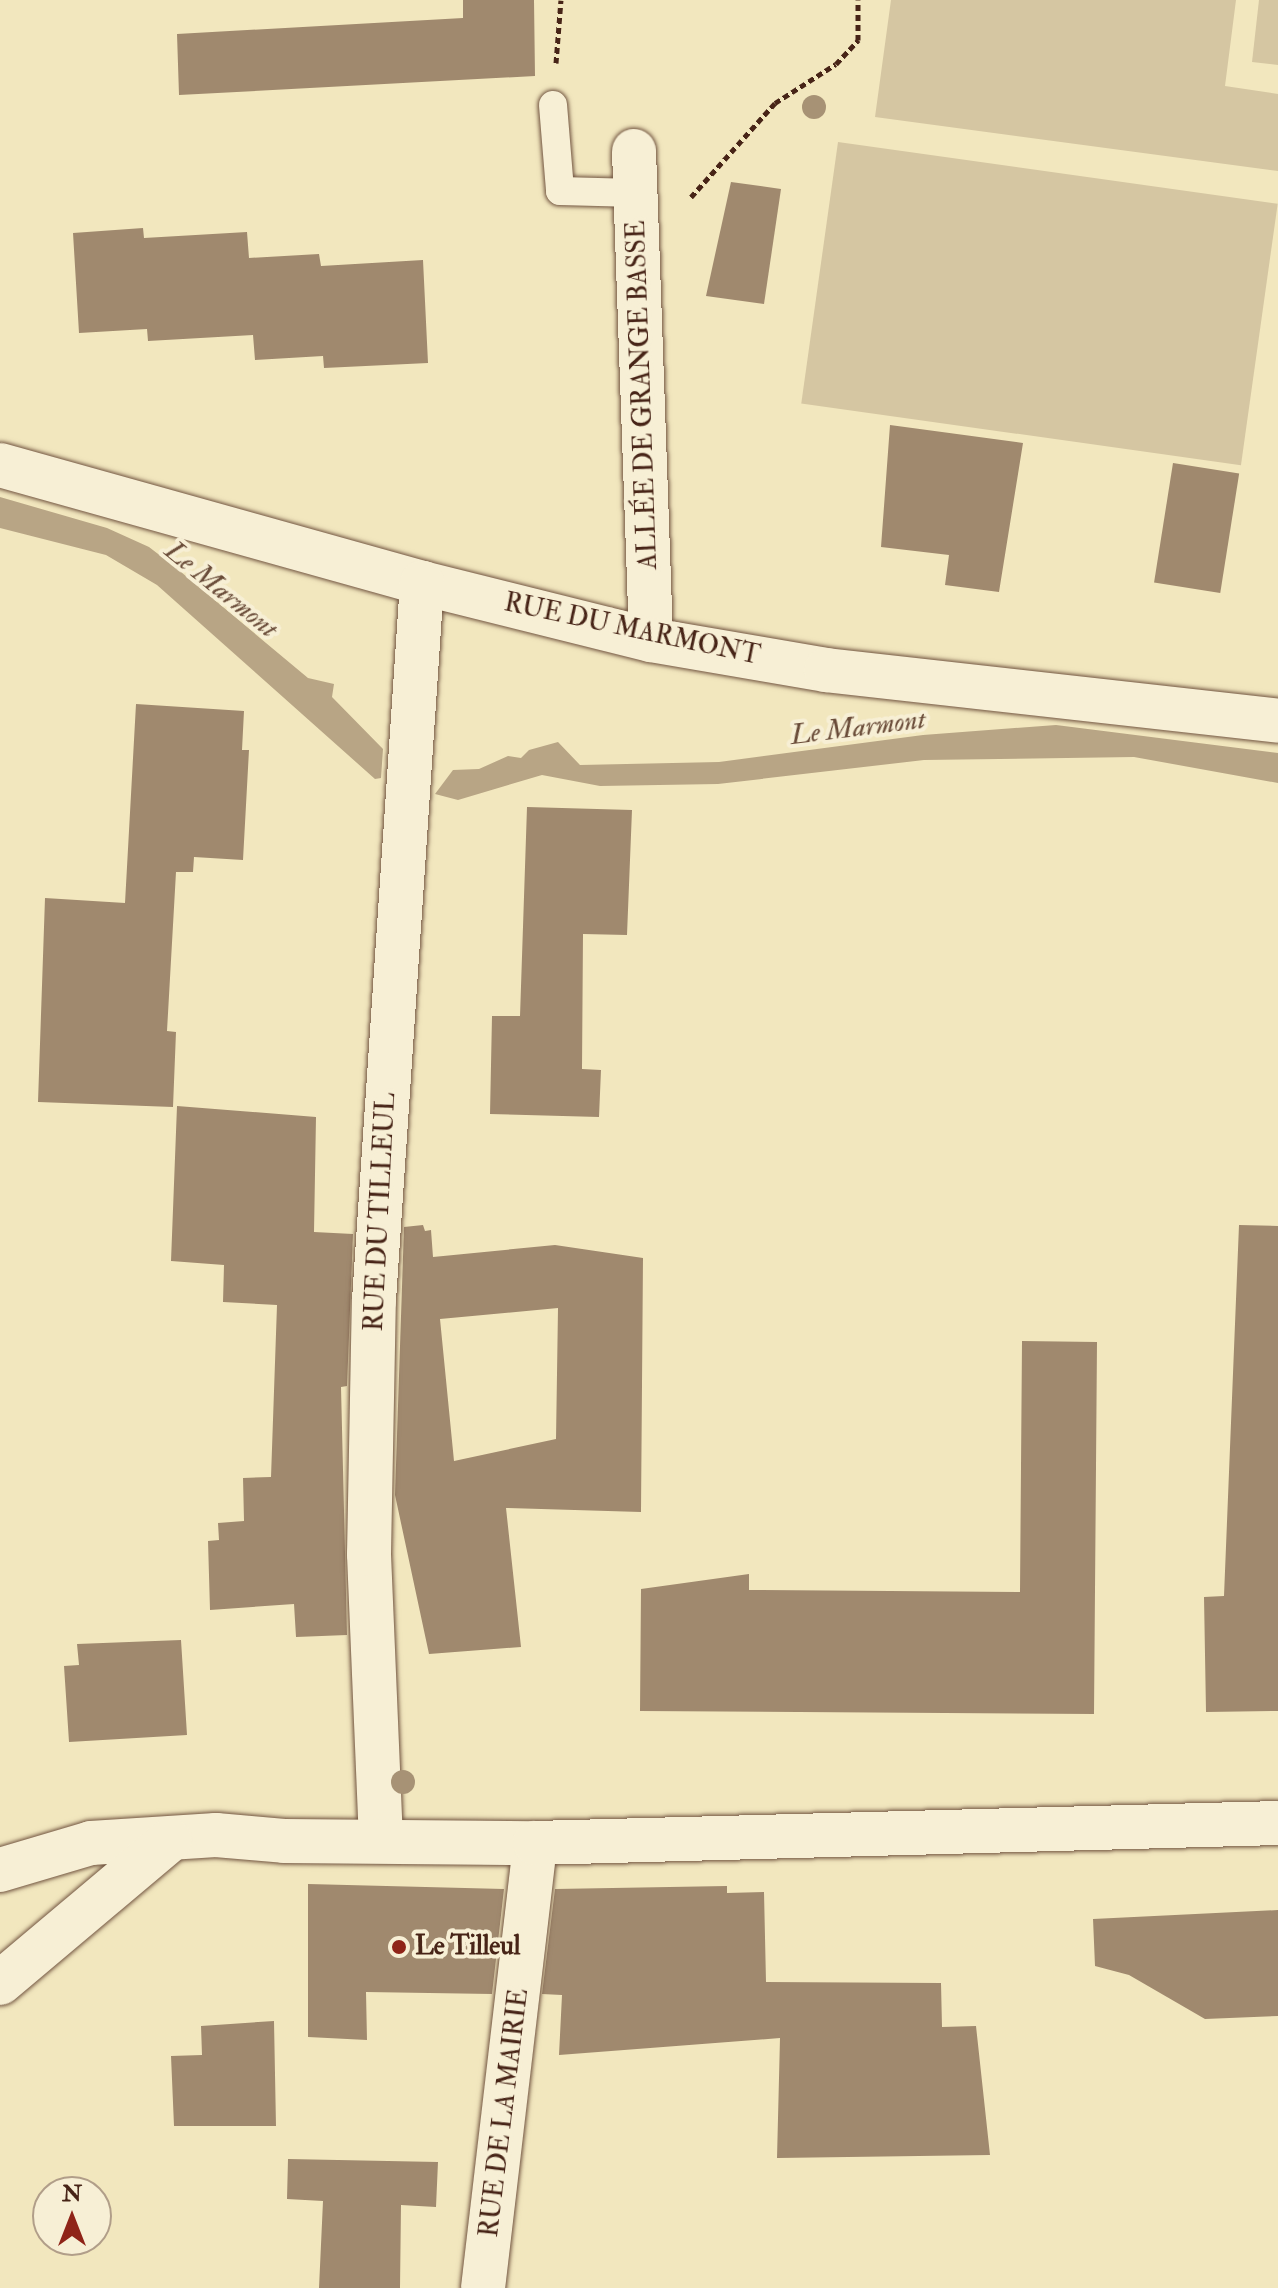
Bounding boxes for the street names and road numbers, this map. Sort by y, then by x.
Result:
street label: ALLÉE DE GRANGE BASSE [621,220,665,570]
street label: RUE DU MARMONT [501,588,763,672]
street label: RUE DU TILLEUL [359,1092,403,1332]
street label: RUE DE LA MAIRIE [474,1987,536,2239]

